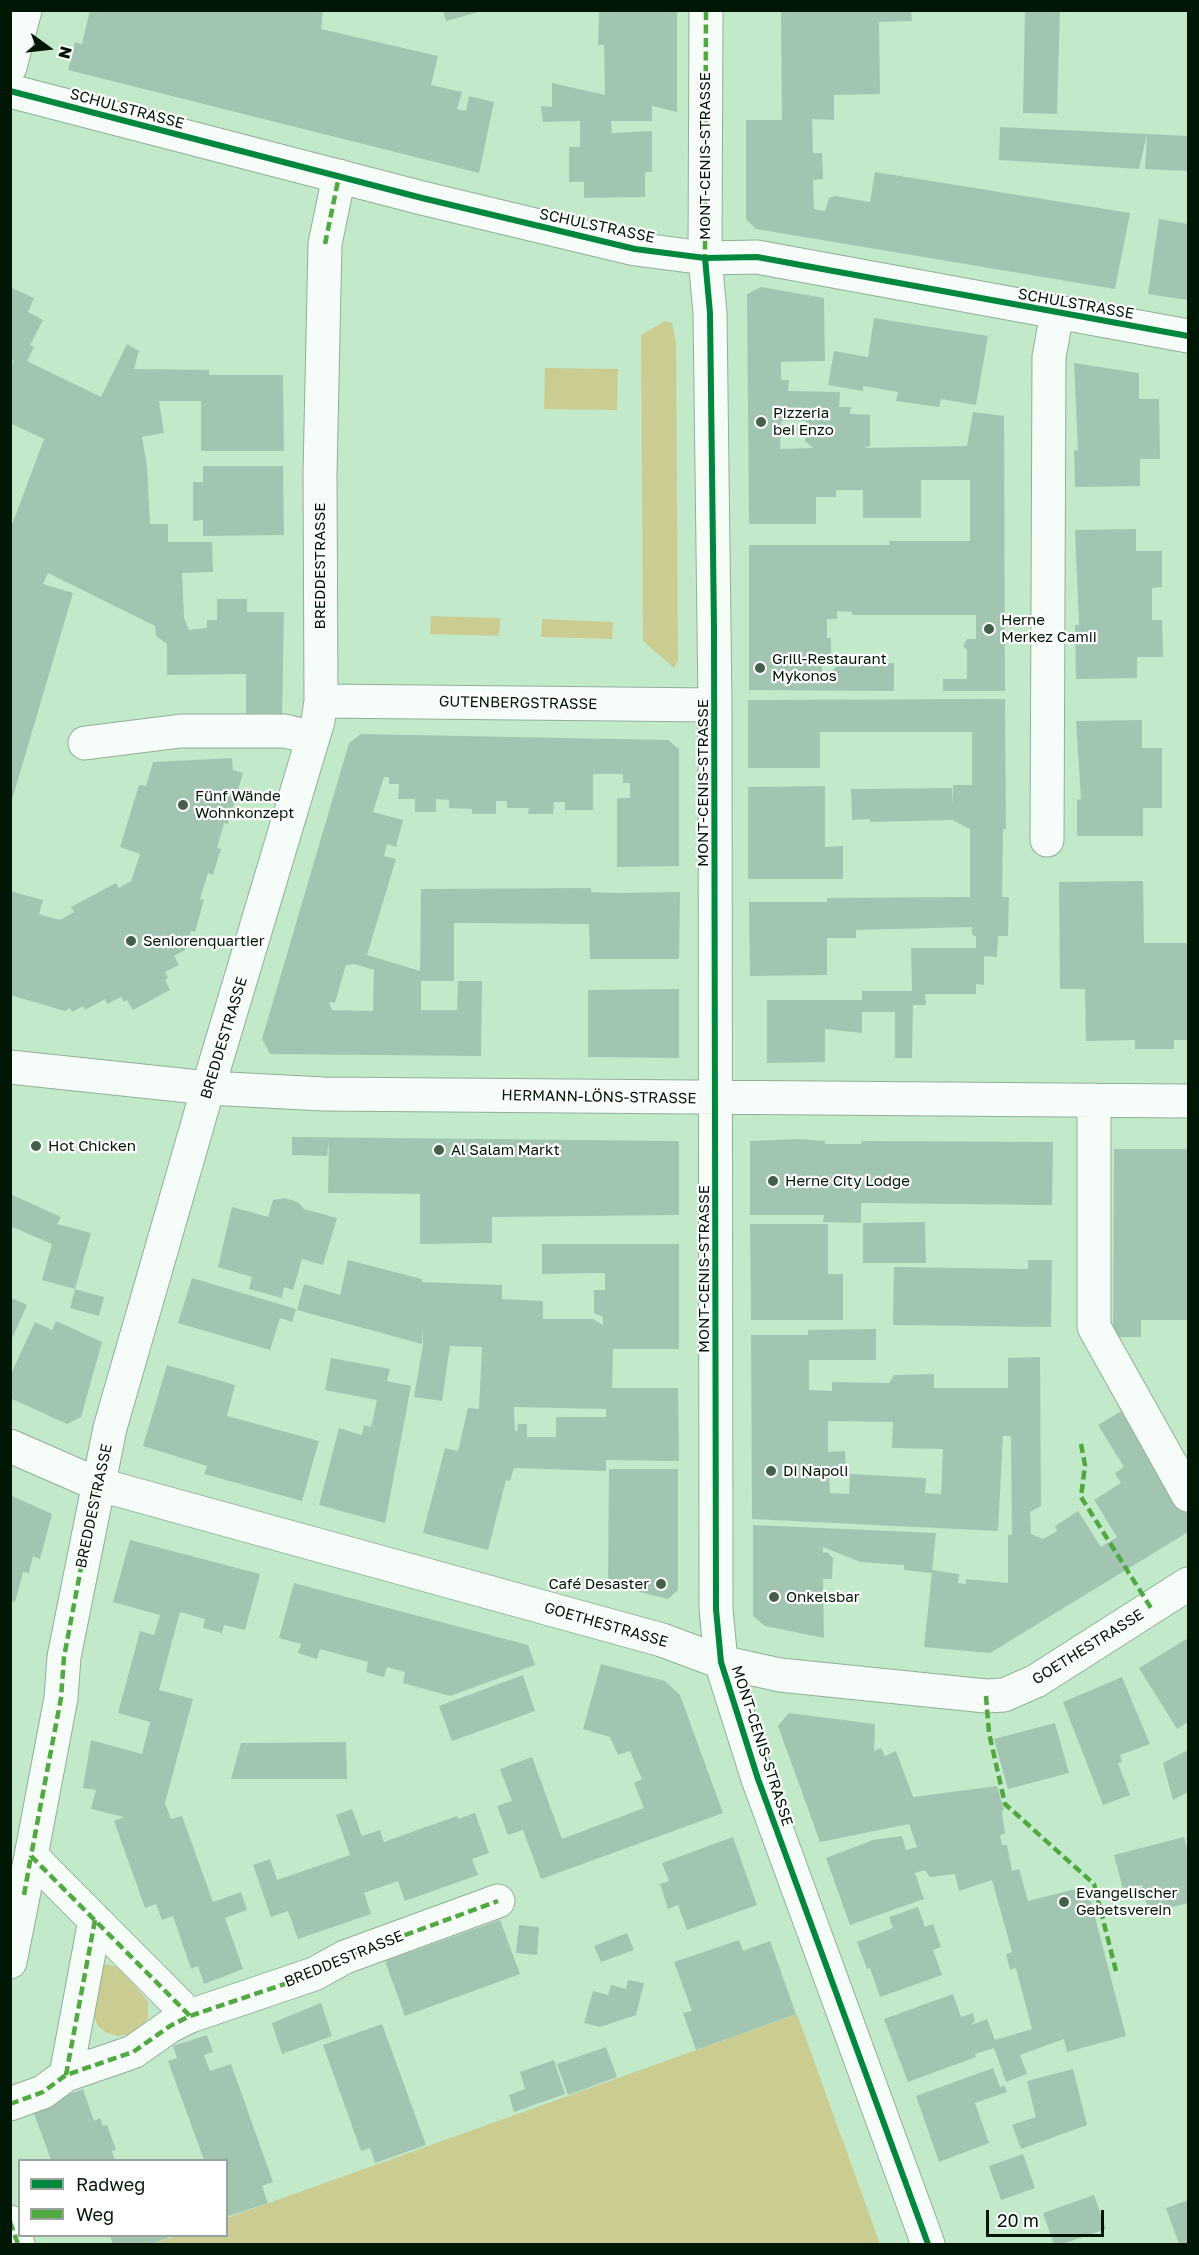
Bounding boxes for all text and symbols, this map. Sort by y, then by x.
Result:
north arrow [18,18,78,78]
text: N [54,44,77,61]
street label: MONT-CENIS-STRASSE [696,72,714,240]
street label: SCHULSTRASSE [68,85,186,133]
street label: SCHULSTRASSE [538,205,656,247]
street label: SCHULSTRASSE [1017,285,1135,323]
place label: Pizzeria bei Enzo [773,404,834,439]
marker: Pizzeria bei Enzo [754,415,768,429]
street label: BREDDESTRASSE [311,503,329,629]
place label: Herne Merkez Camii [1001,611,1097,646]
marker: Herne Merkez Camii [982,622,996,636]
place label: Grill-Restaurant Mykonos [772,650,887,685]
marker: Grill-Restaurant Mykonos [753,661,767,675]
street label: GUTENBERGSTRASSE [439,693,597,713]
street label: MONT-CENIS-STRASSE [694,699,712,867]
place label: Fünf Wände Wohnkonzept [195,787,294,822]
marker: Fünf Wände Wohnkonzept [176,798,190,812]
place label: Seniorenquartier [143,932,265,950]
marker: Seniorenquartier [124,934,138,948]
street label: BREDDESTRASSE [197,975,251,1101]
street label: HERMANN-LÖNS-STRASSE [501,1086,697,1108]
place label: Hot Chicken [48,1137,136,1155]
marker: Hot Chicken [29,1139,43,1153]
place label: Al Salam Markt [451,1141,560,1159]
marker: Al Salam Markt [432,1143,446,1157]
place label: Herne City Lodge [785,1172,910,1190]
marker: Herne City Lodge [766,1174,780,1188]
street label: MONT-CENIS-STRASSE [695,1185,713,1353]
street label: BREDDESTRASSE [72,1442,116,1570]
place label: Di Napoli [783,1462,848,1480]
marker: Di Napoli [764,1464,778,1478]
place label: Café Desaster [548,1575,649,1593]
marker: Café Desaster [654,1577,668,1591]
place label: Onkelsbar [786,1588,859,1606]
marker: Onkelsbar [767,1590,781,1604]
street label: GOETHESTRASSE [542,1599,670,1651]
street label: GOETHESTRASSE [1029,1605,1147,1689]
street label: MONT-CENIS-STRASSE [727,1663,797,1829]
place label: Evangelischer Gebetsverein [1076,1884,1177,1919]
marker: Evangelischer Gebetsverein [1057,1895,1071,1909]
street label: BREDDESTRASSE [282,1927,406,1991]
legend [18,2159,228,2237]
text: Radweg [76,2173,145,2195]
scale bar [989,2198,1108,2236]
text: Weg [76,2203,114,2225]
text: 20 m [997,2209,1039,2231]

